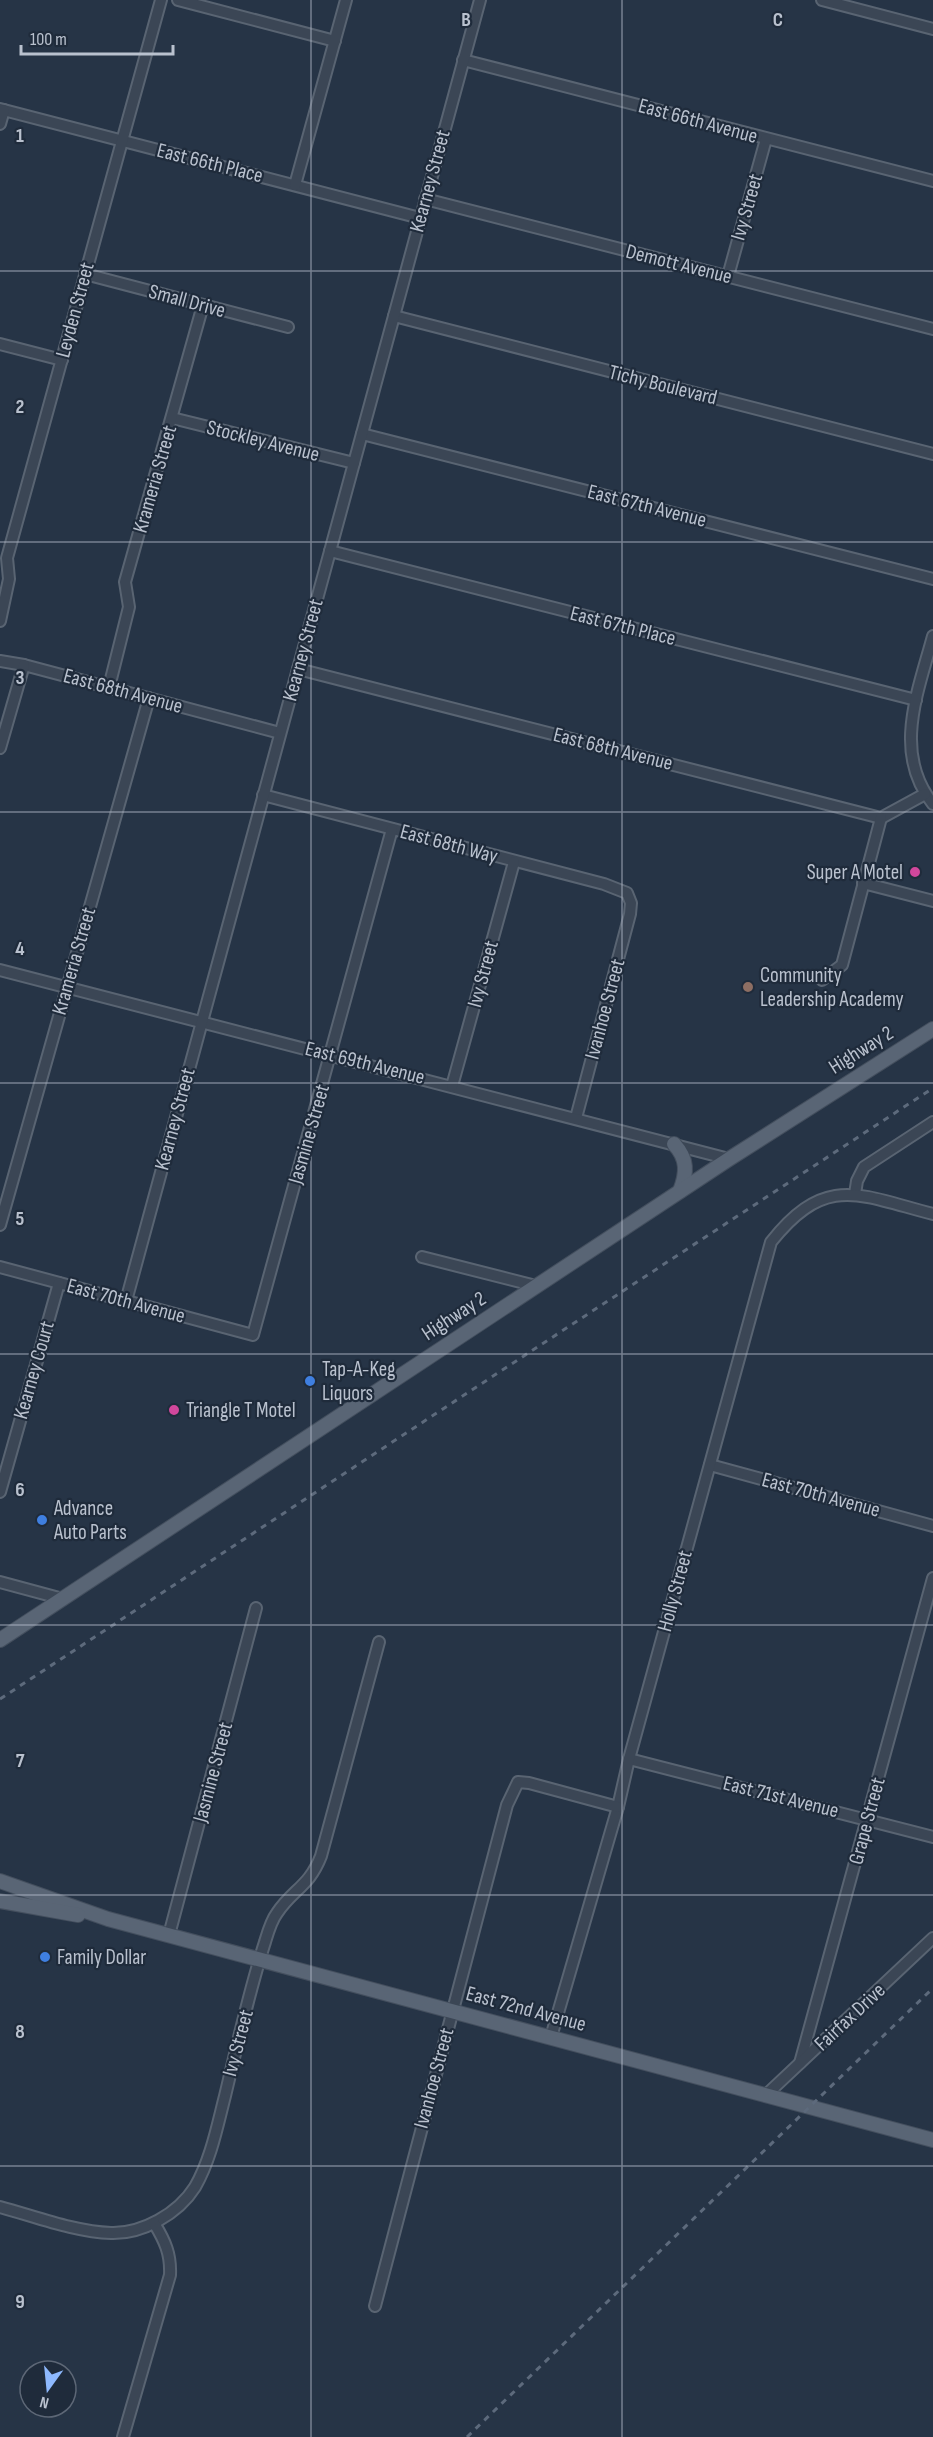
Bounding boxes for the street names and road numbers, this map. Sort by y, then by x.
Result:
street label: East 66th Avenue [636,93,760,149]
street label: Kearney Street [404,127,456,235]
street label: East 66th Place [154,138,266,188]
street label: Ivy Street [726,171,768,243]
street label: Demott Avenue [623,239,735,289]
street label: Leyden Street [50,260,100,360]
street label: Small Drive [146,279,228,323]
street label: Tichy Boulevard [606,359,720,411]
street label: Stockley Avenue [204,415,322,467]
street label: Krameria Street [128,422,182,536]
street label: East 67th Avenue [585,479,709,533]
street label: Kearney Street [277,596,329,704]
street label: East 67th Place [568,601,678,651]
street label: East 68th Avenue [61,663,185,719]
street label: East 68th Avenue [551,722,675,776]
street label: East 68th Way [397,819,501,869]
street label: Krameria Street [47,904,101,1018]
street label: Ivy Street [462,938,504,1010]
street label: Ivanhoe Street [580,956,630,1062]
street label: Highway 2 [824,1020,898,1080]
street label: East 69th Avenue [303,1036,427,1090]
street label: Kearney Street [149,1065,201,1173]
street label: Jasmine Street [283,1081,335,1188]
street label: East 70th Avenue [64,1273,188,1329]
street label: Highway 2 [417,1286,491,1346]
street label: Kearney Court [8,1318,60,1422]
street label: East 70th Avenue [759,1467,883,1523]
street label: Holly Street [652,1548,698,1634]
street label: Jasmine Street [187,1719,238,1826]
street label: East 71st Avenue [721,1771,841,1823]
street label: Grape Street [843,1775,891,1867]
street label: Fairfax Drive [809,1978,891,2056]
street label: East 72nd Avenue [463,1981,589,2037]
street label: Ivy Street [217,2007,259,2079]
street label: Ivanhoe Street [409,2025,459,2131]

